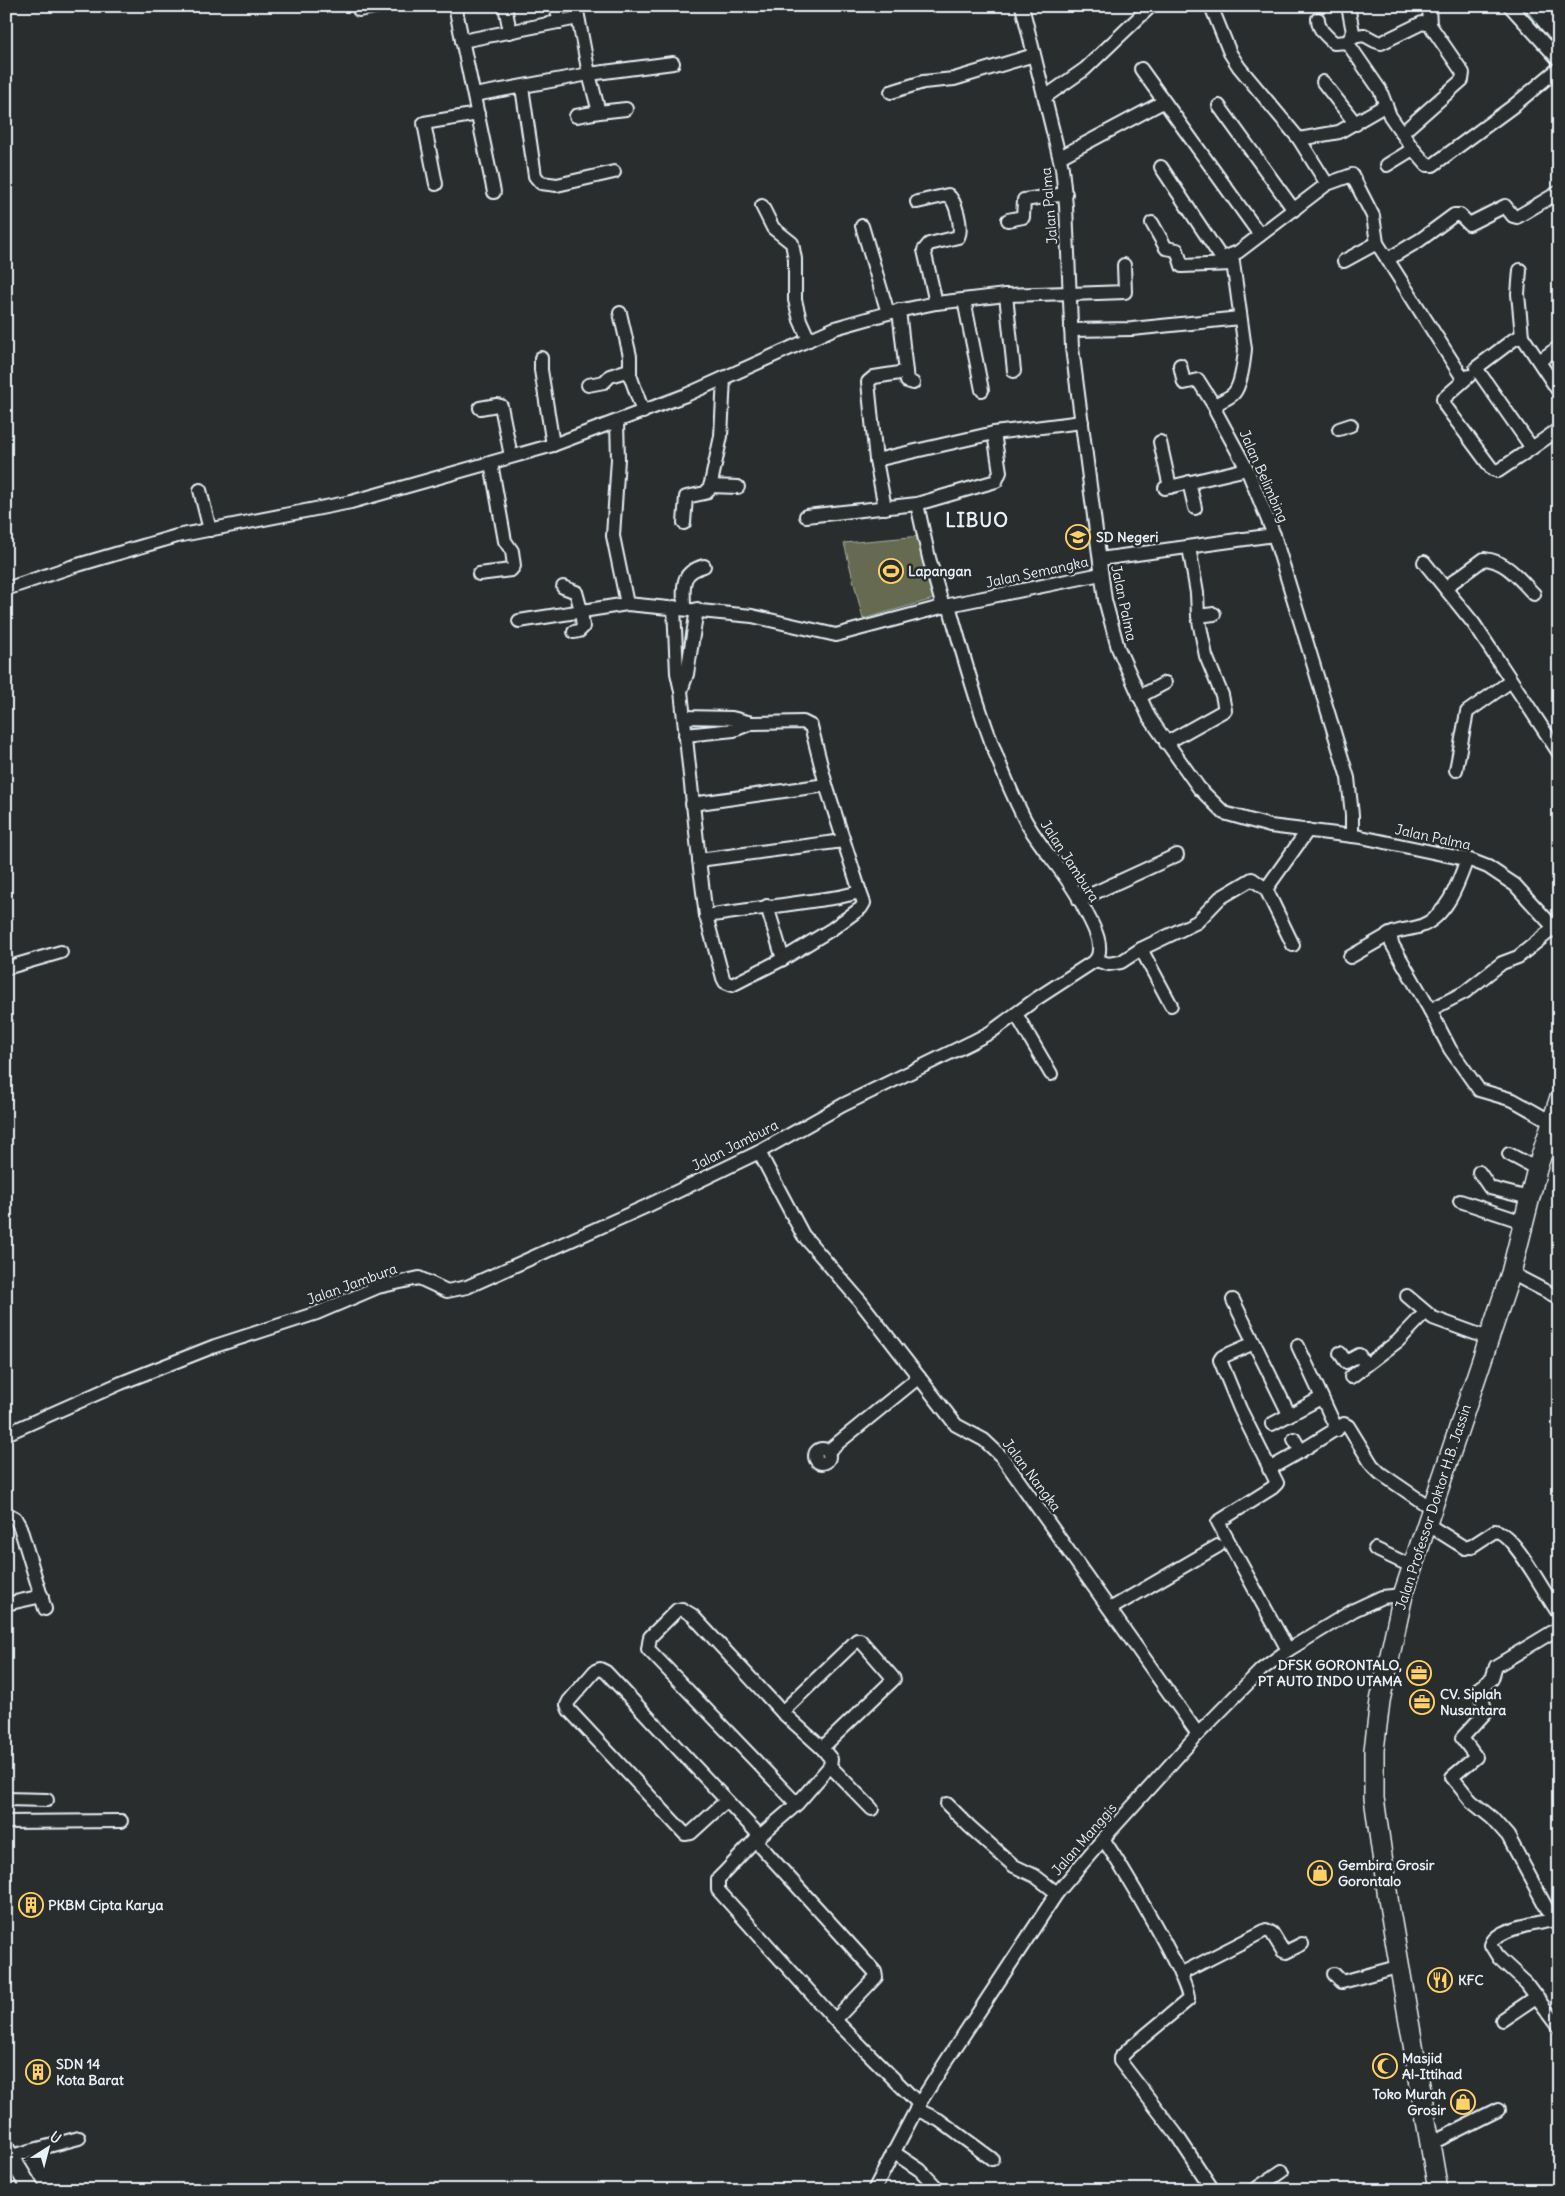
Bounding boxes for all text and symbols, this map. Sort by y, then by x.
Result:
street label: Jalan Palma [1037,167,1061,245]
street label: Jalan Belimbing [1236,427,1292,525]
district label: LIBUO [945,508,1009,532]
school or university icon: SD Negeri [1065,524,1091,550]
place label: SD Negeri [1096,528,1158,546]
street label: Jalan Semangka [984,552,1090,592]
sports icon: Lapangan [878,558,904,584]
place label: Lapangan [908,562,972,580]
street label: Jalan Palma [1107,563,1141,643]
street label: Jalan Jambura [1037,816,1103,906]
street label: Jalan Palma [1393,820,1473,854]
street label: Jalan Jambura [689,1116,781,1174]
street label: Jalan Jambura [305,1259,399,1309]
street label: Jalan Professor Doktor H.B. Jassin [1391,1402,1475,1612]
street label: Jalan Nangka [999,1435,1065,1515]
place label: DFSK GORONTALO, PT AUTO INDO UTAMA [1258,1656,1402,1690]
office icon: DFSK GORONTALO, PT AUTO INDO UTAMA [1406,1660,1432,1686]
place label: CV. Siplah Nusantara [1440,1685,1506,1719]
office icon: CV. Siplah Nusantara [1409,1689,1435,1715]
street label: Jalan Manggis [1048,1799,1120,1879]
place label: Gembira Grosir Gorontalo [1338,1856,1435,1890]
shop icon: Gembira Grosir Gorontalo [1307,1860,1333,1886]
building icon: PKBM Cipta Karya [18,1892,44,1918]
place label: PKBM Cipta Karya [48,1896,163,1914]
restaurant icon: KFC [1427,1967,1453,1993]
place label: KFC [1458,1971,1484,1989]
place label: Masjid Al-Ittihad [1402,2049,1463,2083]
mosque icon: Masjid Al-Ittihad [1372,2053,1398,2079]
place label: SDN 14 Kota Barat [56,2055,124,2089]
building icon: SDN 14 Kota Barat [25,2059,51,2085]
place label: Toko Murah Grosir [1372,2085,1446,2119]
shop icon: Toko Murah Grosir [1450,2089,1476,2115]
north arrow [22,2124,72,2174]
text: U [46,2127,65,2148]

